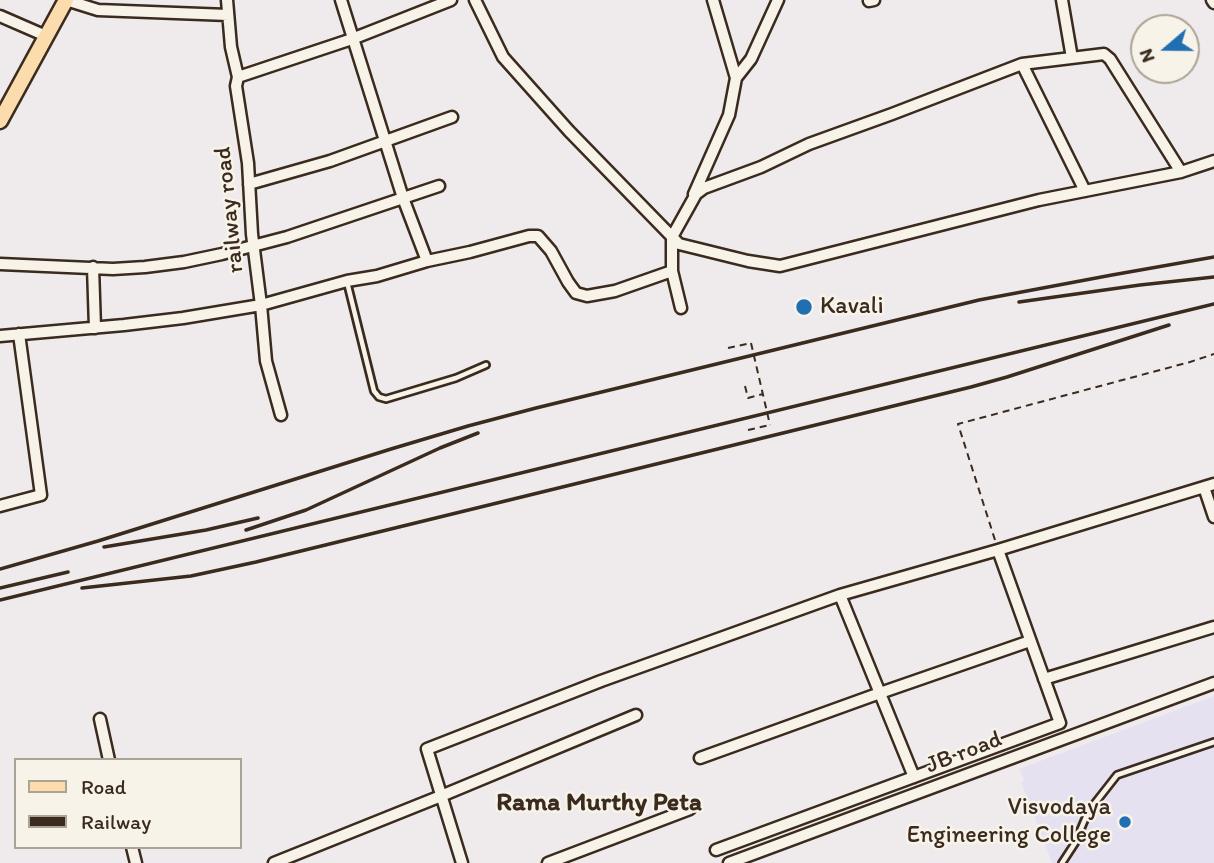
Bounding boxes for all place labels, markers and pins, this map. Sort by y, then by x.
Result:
place label: Kavali [820,293,884,321]
marker: Kavali [794,297,814,317]
place label: Visvodaya Engineering College [907,794,1111,850]
marker: Visvodaya Engineering College [1117,814,1133,830]

